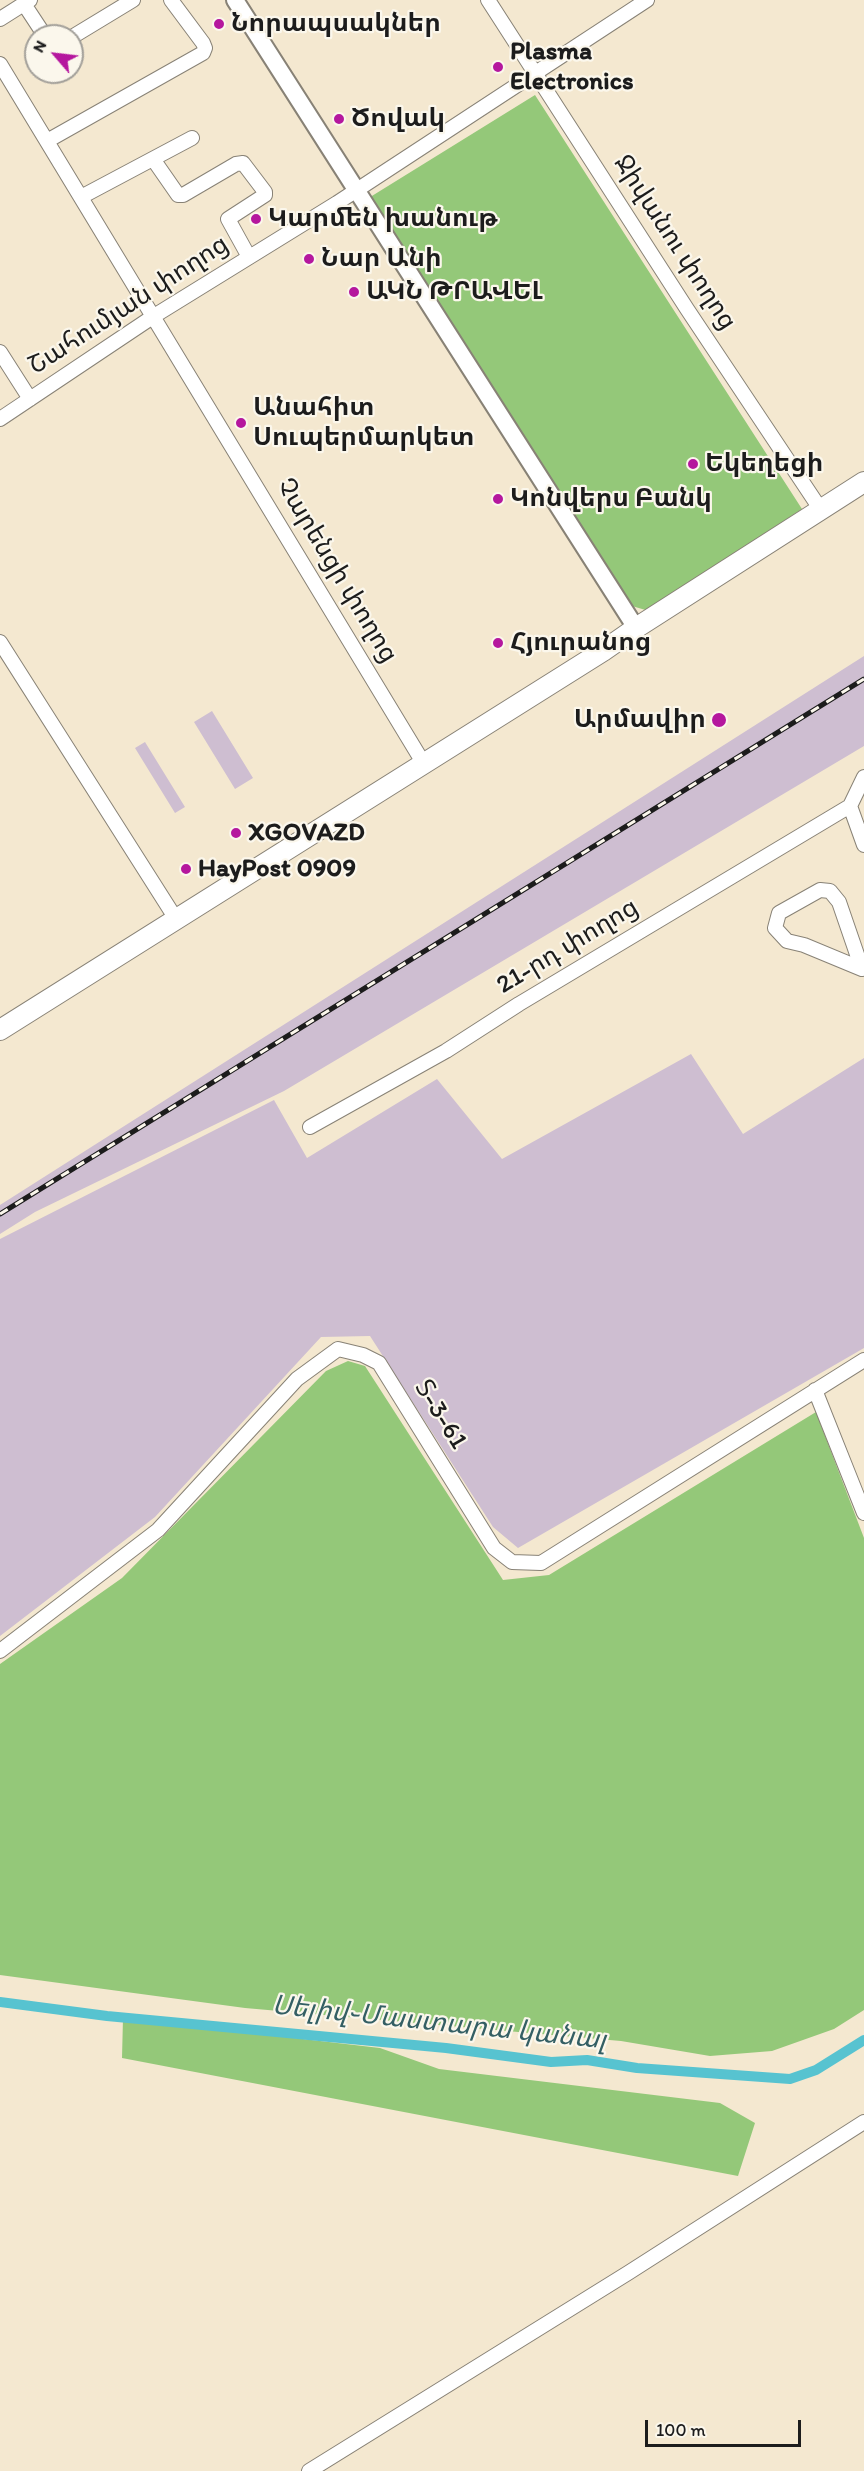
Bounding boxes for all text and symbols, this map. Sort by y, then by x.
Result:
place label: Նորապսակներ [231,8,441,40]
marker: Նորապսակներ [212,17,226,31]
north arrow [24,24,84,84]
place label: Plasma Electronics [510,36,633,98]
text: N [29,37,50,55]
marker: Plasma Electronics [491,60,505,74]
place label: Ծովակ [351,103,445,135]
marker: Ծովակ [332,112,346,126]
street label: Ջիվանու փողոց [606,150,742,336]
place label: Կարմեն խանութ [268,203,498,235]
marker: Կարմեն խանութ [249,212,263,226]
street label: Շահումյան փողոց [23,230,235,382]
place label: Նար Անի [321,243,442,275]
marker: Նար Անի [302,252,316,266]
place label: ԱԿՆ ԹՐԱՎԵԼ [366,276,543,308]
marker: ԱԿՆ ԹՐԱՎԵԼ [347,285,361,299]
place label: Անահիտ Սուպերմարկետ [253,392,474,454]
marker: Անահիտ Սուպերմարկետ [234,416,248,430]
place label: Եկեղեցի [705,448,823,480]
marker: Եկեղեցի [686,457,700,471]
street label: Չարենցի փողոց [269,473,403,669]
place label: Կոնվերս Բանկ [510,483,712,515]
marker: Կոնվերս Բանկ [491,492,505,506]
place label: Հյուրանոց [510,627,651,659]
marker: Հյուրանոց [491,636,505,650]
place label: Արմավիր [574,704,706,736]
marker: Արմավիր [710,711,728,729]
place label: XGOVAZD [248,817,365,849]
marker: XGOVAZD [229,826,243,840]
place label: HayPost 0909 [198,853,356,885]
marker: HayPost 0909 [179,862,193,876]
street label: 21-րդ փողոց [491,892,645,1002]
street label: Տ-3-61 [407,1375,473,1455]
water label: Սելիվ֊Մաստարա կանալ [270,1990,608,2058]
scale bar [648,2408,804,2446]
text: 100 m [656,2419,706,2441]

